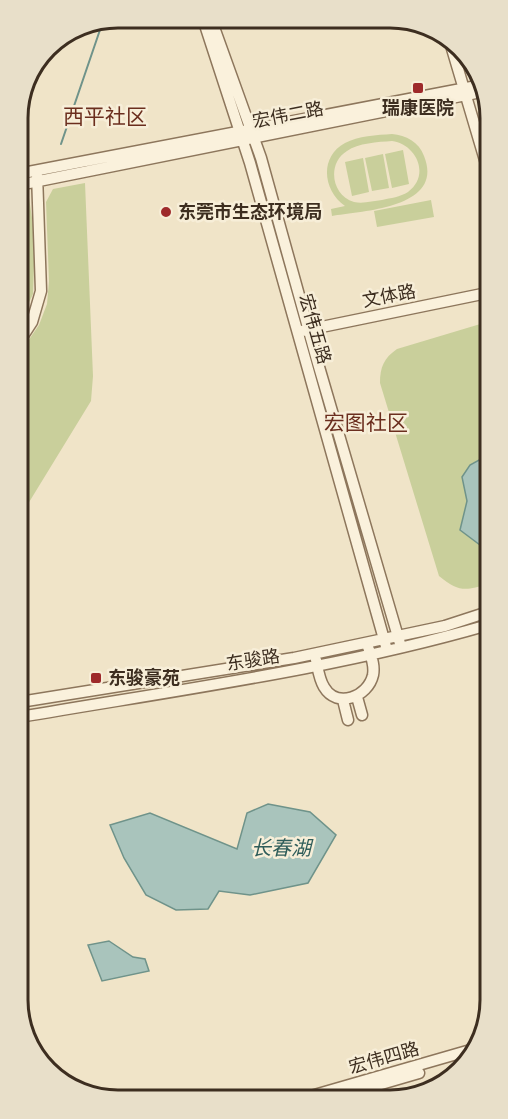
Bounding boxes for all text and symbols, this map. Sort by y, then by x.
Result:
marker: 瑞康医院 [411,81,425,95]
street label: 宏伟二路 [251,97,325,133]
place label: 瑞康医院 [382,97,454,119]
district label: 西平社区 [63,104,147,130]
place label: 东莞市生态环境局 [178,201,322,223]
marker: 东莞市生态环境局 [159,205,173,219]
street label: 文体路 [360,280,418,312]
street label: 宏伟五路 [295,291,335,367]
district label: 宏图社区 [324,410,408,436]
street label: 东骏路 [225,645,281,675]
place label: 东骏豪苑 [108,667,180,689]
marker: 东骏豪苑 [89,671,103,685]
water label: 长春湖 [251,836,314,860]
street label: 宏伟四路 [346,1038,422,1078]

